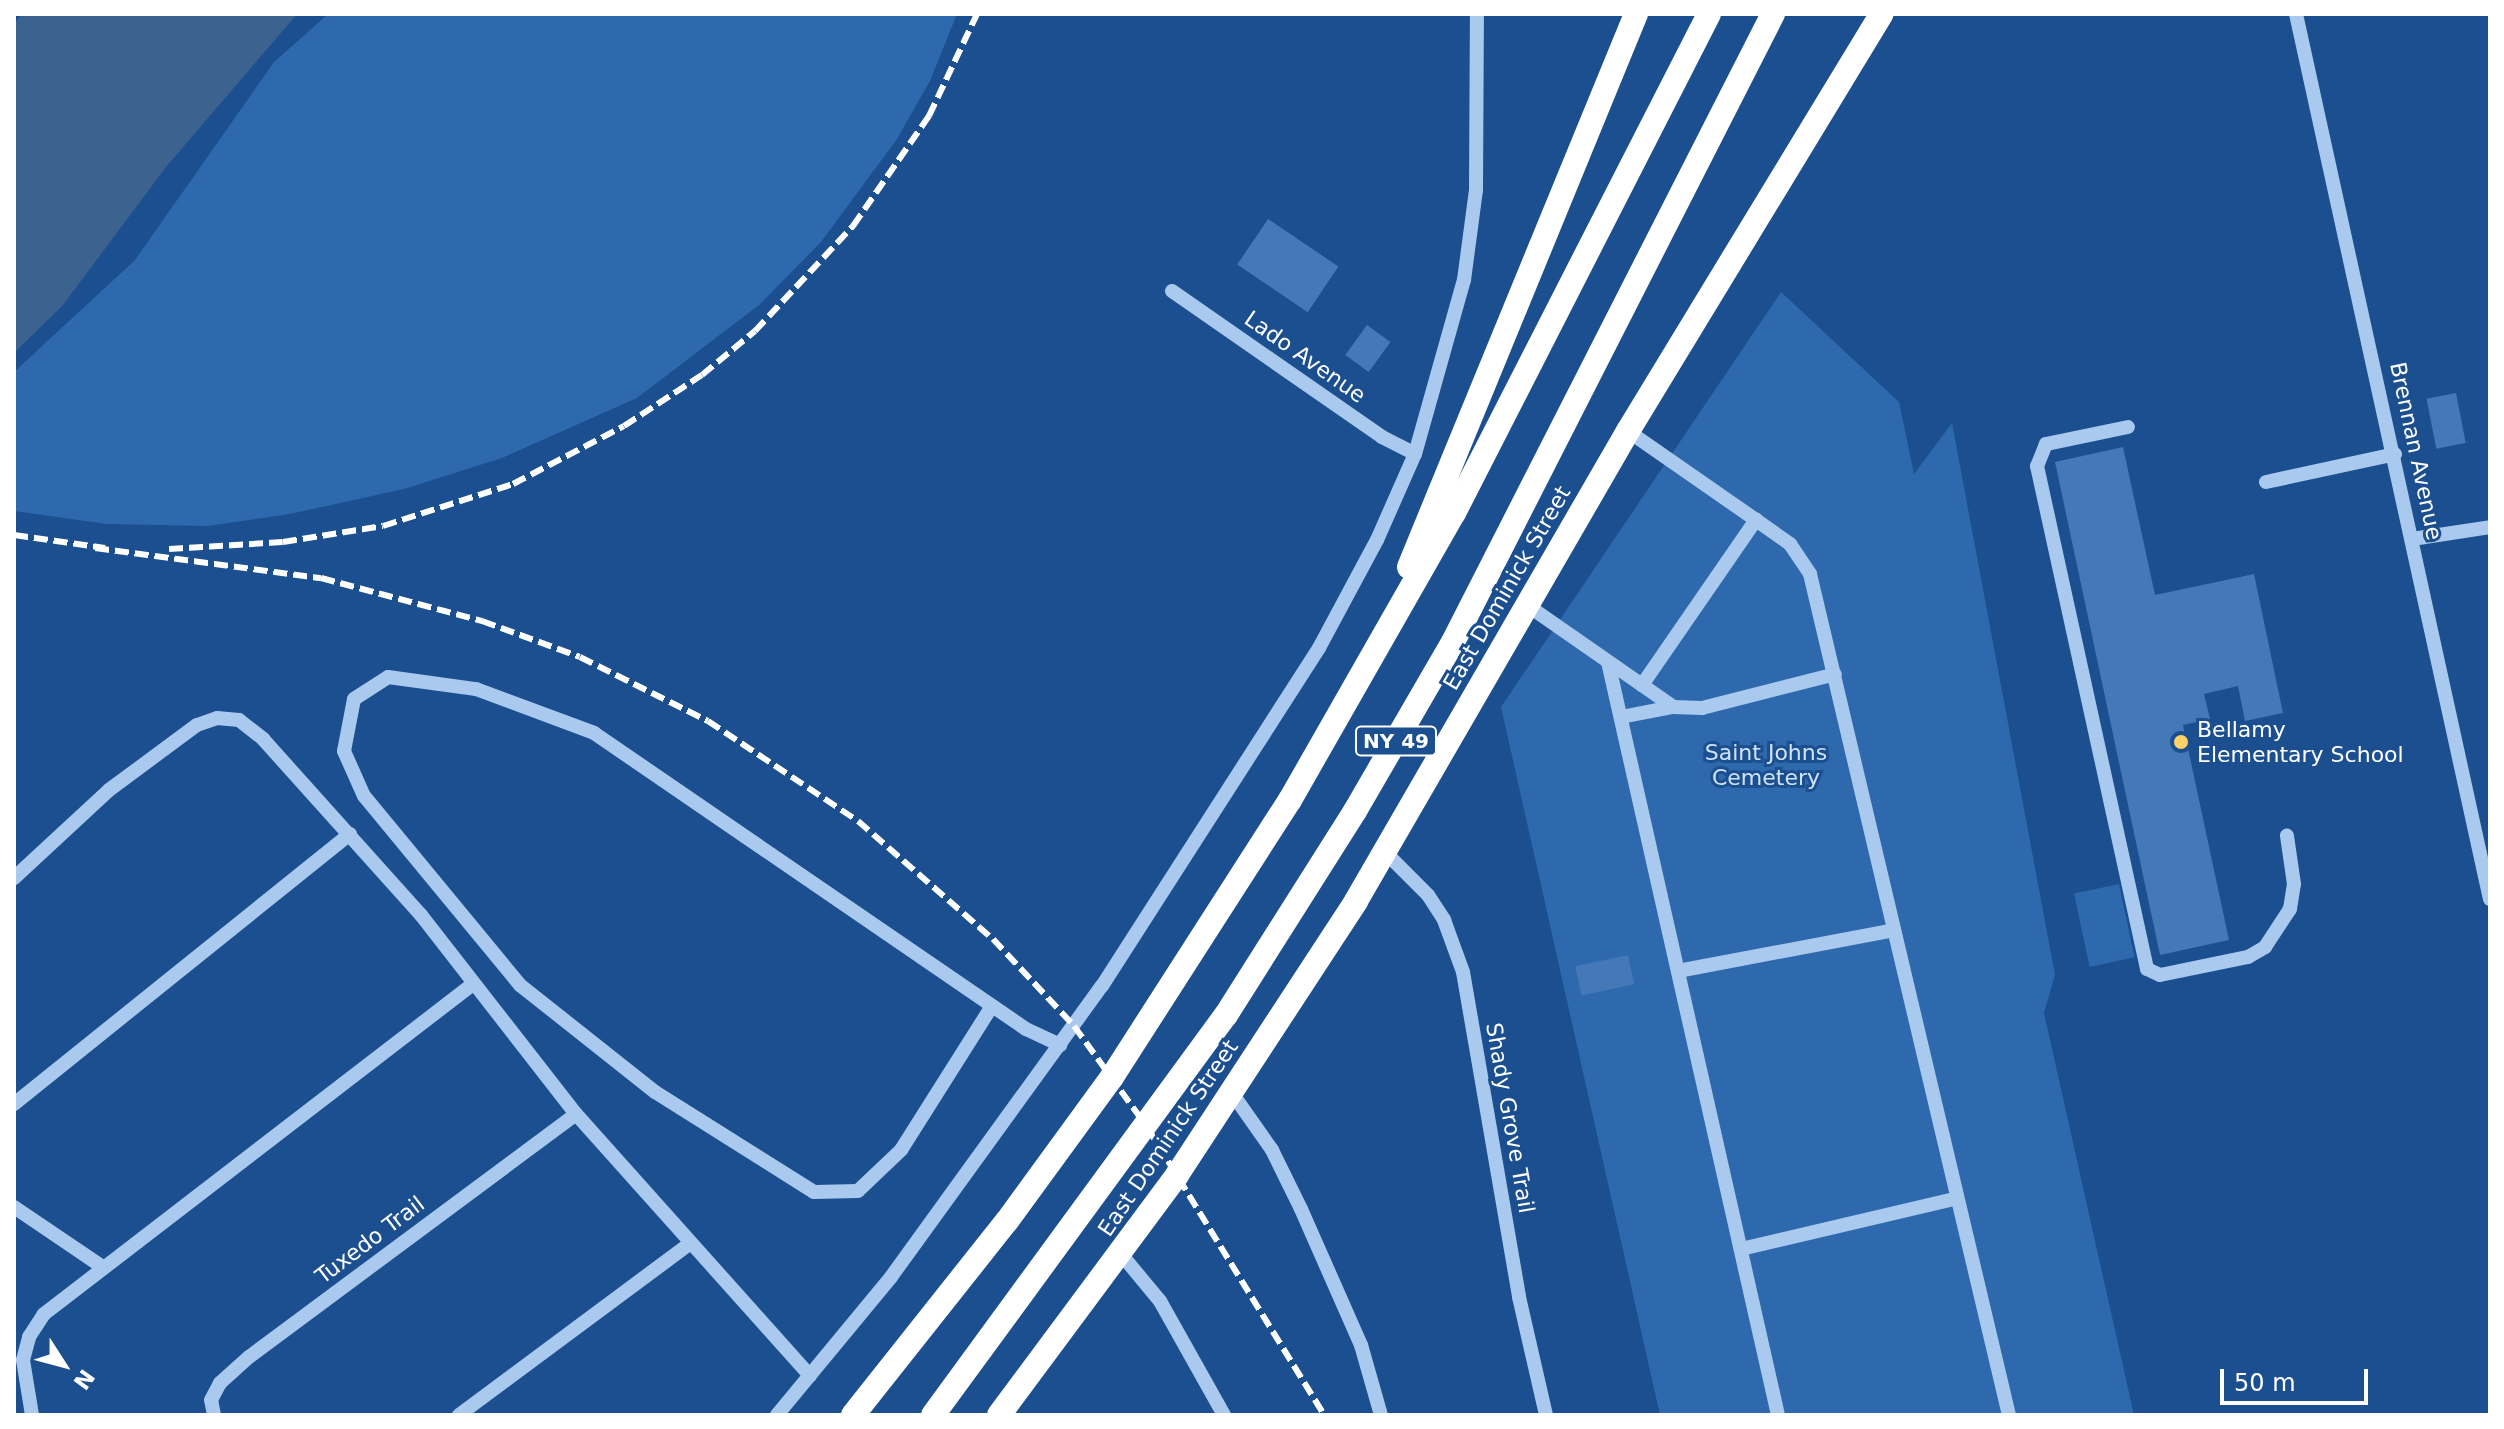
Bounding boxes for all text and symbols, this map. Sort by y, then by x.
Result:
street label: Lado Avenue [1239,305,1371,409]
street label: Brennan Avenue [2384,360,2448,542]
street label: East Dominick Street [1438,481,1576,695]
place label: Bellamy Elementary School [2197,716,2404,768]
road number: NY 49 [1354,725,1438,757]
marker: Bellamy Elementary School [2172,733,2190,751]
park label: Saint Johns Cemetery [1705,739,1827,790]
street label: Shady Grove Trail [1480,1021,1540,1215]
street label: East Dominick Street [1092,1035,1244,1241]
street label: Tuxedo Trail [310,1191,430,1289]
north arrow [24,1325,104,1405]
scale bar [2224,1353,2372,1403]
text: N [68,1365,99,1394]
text: 50 m [2234,1369,2296,1397]

